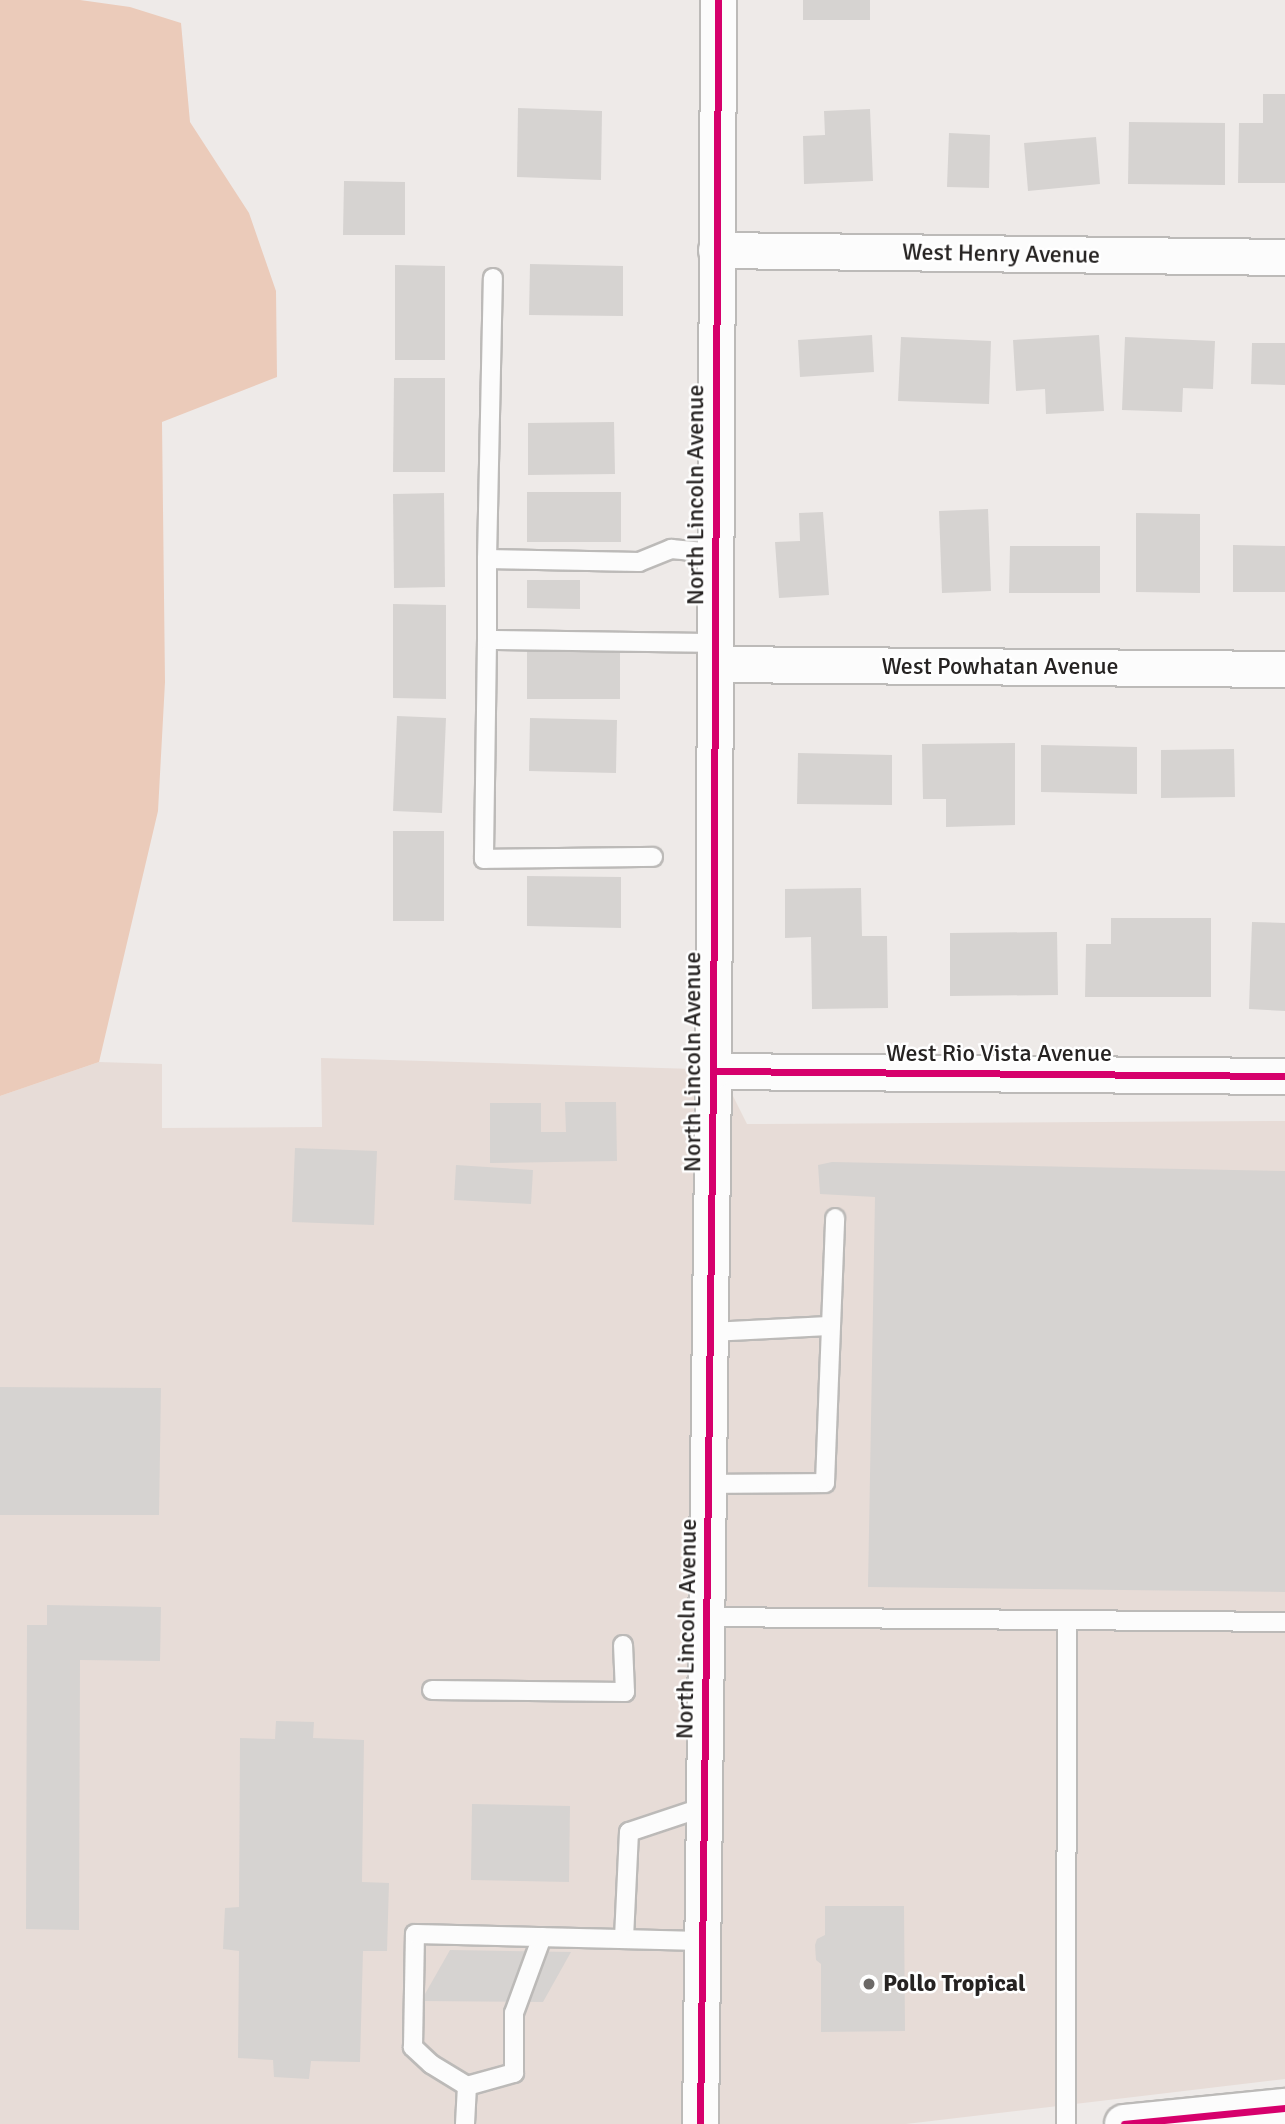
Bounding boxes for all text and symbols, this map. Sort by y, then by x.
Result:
street label: West Henry Avenue [902,238,1100,270]
street label: North Lincoln Avenue [682,385,710,605]
street label: West Powhatan Avenue [881,653,1119,681]
street label: North Lincoln Avenue [679,952,707,1172]
street label: West Rio Vista Avenue [886,1040,1112,1068]
street label: North Lincoln Avenue [671,1518,703,1740]
place label: Pollo Tropical [883,1970,1026,1998]
marker: Pollo Tropical [861,1976,877,1992]

